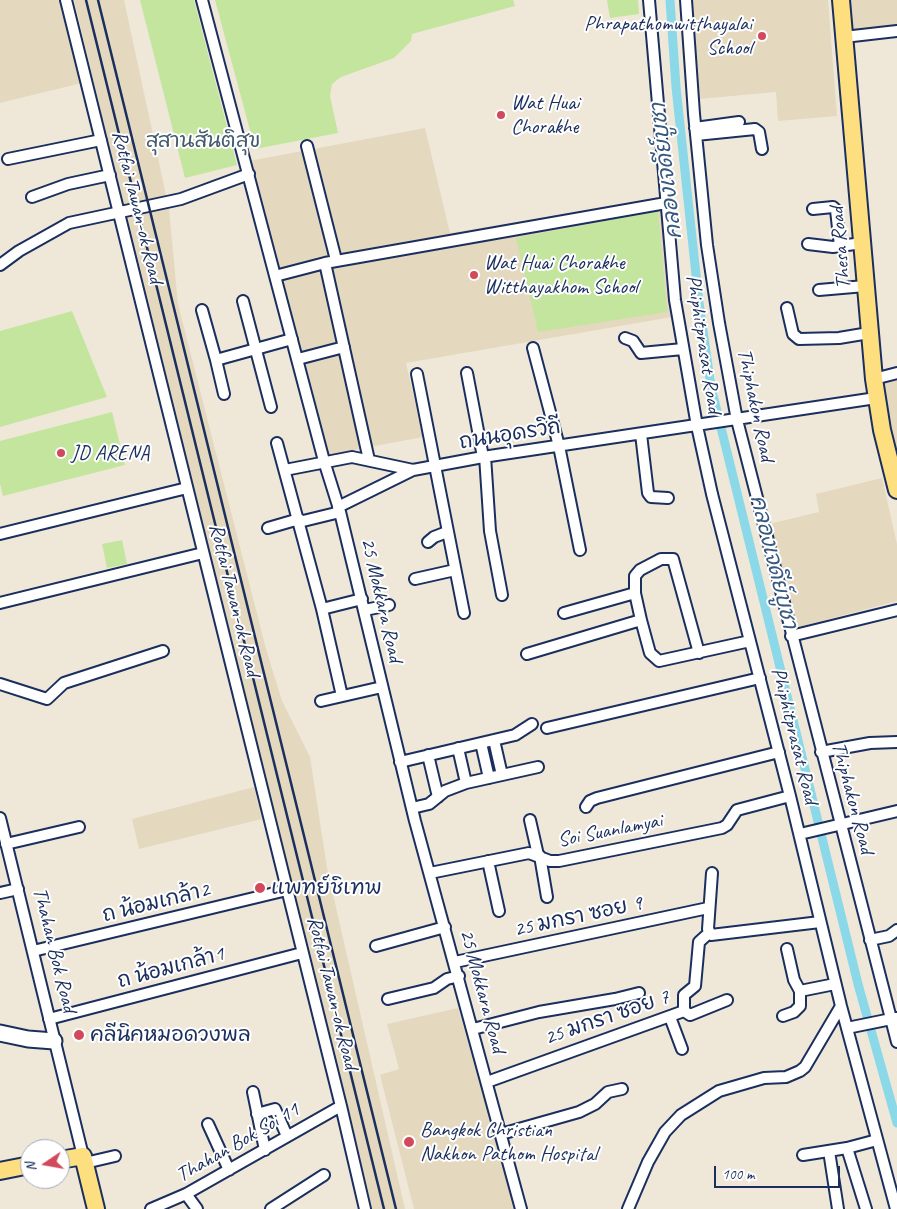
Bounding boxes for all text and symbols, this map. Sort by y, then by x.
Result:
place label: Phrapathomwitthayalai School [584,11,752,61]
marker: Phrapathomwitthayalai School [756,30,768,42]
place label: Wat Huai Chorakhe [511,90,579,140]
water label: คลองเจดีย์บูชา [646,101,688,241]
marker: Wat Huai Chorakhe [495,109,507,121]
street label: Rotfai Tawan-ok Road [106,128,168,286]
park label: สุสานสันติสุข [146,128,260,154]
street label: Thesa Road [825,206,857,290]
place label: Wat Huai Chorakhe Witthayakhom School [484,250,638,300]
marker: Wat Huai Chorakhe Witthayakhom School [468,269,480,281]
street label: Phiphitprasat Road [680,273,726,415]
street label: Thiphakon Road [731,346,779,464]
street label: ถนนอุดรวิถี [458,415,562,455]
place label: JD ARENA [71,440,150,466]
marker: JD ARENA [55,447,67,459]
water label: คลองเจดีย์บูชา [744,492,802,632]
street label: Rotfai Tawan-ok Road [203,521,265,679]
street label: 25 Mokkara Road [354,535,408,665]
street label: Phiphitprasat Road [765,665,823,807]
street label: Thiphakon Road [825,740,879,856]
street label: Soi Suanlamyai [556,809,664,853]
place label: แพทย์ชิเทพ [271,875,382,901]
street label: ถ น้อมเกล้า2 [100,878,212,928]
marker: แพทย์ชิเทพ [253,881,267,895]
street label: Thahan Bok Road [26,885,82,1015]
street label: 25 มกรา ซอย 9 [512,891,644,943]
street label: Rotfai Tawan-ok Road [301,914,363,1072]
street label: 25 Mokkara Road [453,927,511,1055]
street label: ถ น้อมเกล้า1 [115,942,227,994]
street label: 25 มกรา ซอย 7 [541,985,673,1051]
place label: คลีนิคหมอดวงพล [90,1022,251,1048]
marker: คลีนิคหมอดวงพล [72,1028,86,1042]
street label: Thahan Bok Soi 11 [172,1098,304,1188]
place label: Bangkok Christian Nakhon Pathom Hospital [420,1117,597,1167]
marker: Bangkok Christian Nakhon Pathom Hospital [402,1135,416,1149]
north arrow [20,1139,70,1189]
scale bar [717,1156,843,1188]
text: N [22,1161,40,1173]
text: 100 m [722,1165,754,1184]

